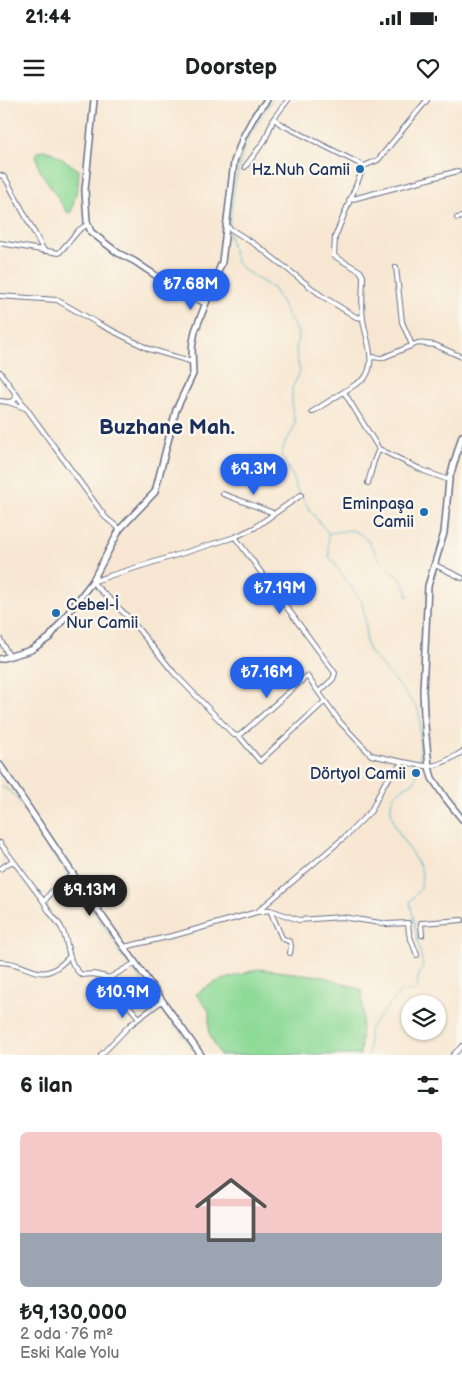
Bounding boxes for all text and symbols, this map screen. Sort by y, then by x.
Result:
text: 21:44 [25,6,71,29]
icon: menu [20,54,48,82]
text: Doorstep [185,54,277,81]
icon: heart [414,54,442,82]
place label: Hz.Nuh Camii [252,161,350,180]
marker: Hz.Nuh Camii [354,163,366,175]
pin: ₺7.68M [150,268,232,311]
text: ₺7.68M [164,275,218,294]
district label: Buzhane Mah. [99,415,235,440]
pin: ₺9.3M [219,454,289,496]
text: ₺9.3M [231,460,277,479]
place label: Eminpaşa Camii [342,495,414,532]
marker: Eminpaşa Camii [418,506,430,518]
pin: ₺7.19M [239,572,321,615]
text: ₺7.19M [254,579,306,598]
place label: Cebel-İ Nur Camii [66,594,138,633]
marker: Cebel-İ Nur Camii [50,607,62,619]
pin: ₺7.16M [226,656,308,699]
text: ₺7.16M [241,663,293,682]
place label: Dörtyol Camii [310,765,406,784]
marker: Dörtyol Camii [410,767,422,779]
pin: ₺9.13M [49,874,131,917]
text: ₺9.13M [64,881,116,900]
pin: ₺10.9M [82,976,164,1019]
text: ₺10.9M [97,983,149,1002]
map controls [401,995,446,1040]
button: layers [401,995,446,1040]
icon: filters [414,1071,442,1099]
text: 6 ilan [20,1073,73,1098]
icon: home [186,1165,276,1255]
text: ₺9,130,000 [20,1300,127,1325]
text: 2 oda · 76 m² [20,1325,113,1344]
text: Eski Kale Yolu [20,1344,119,1363]

